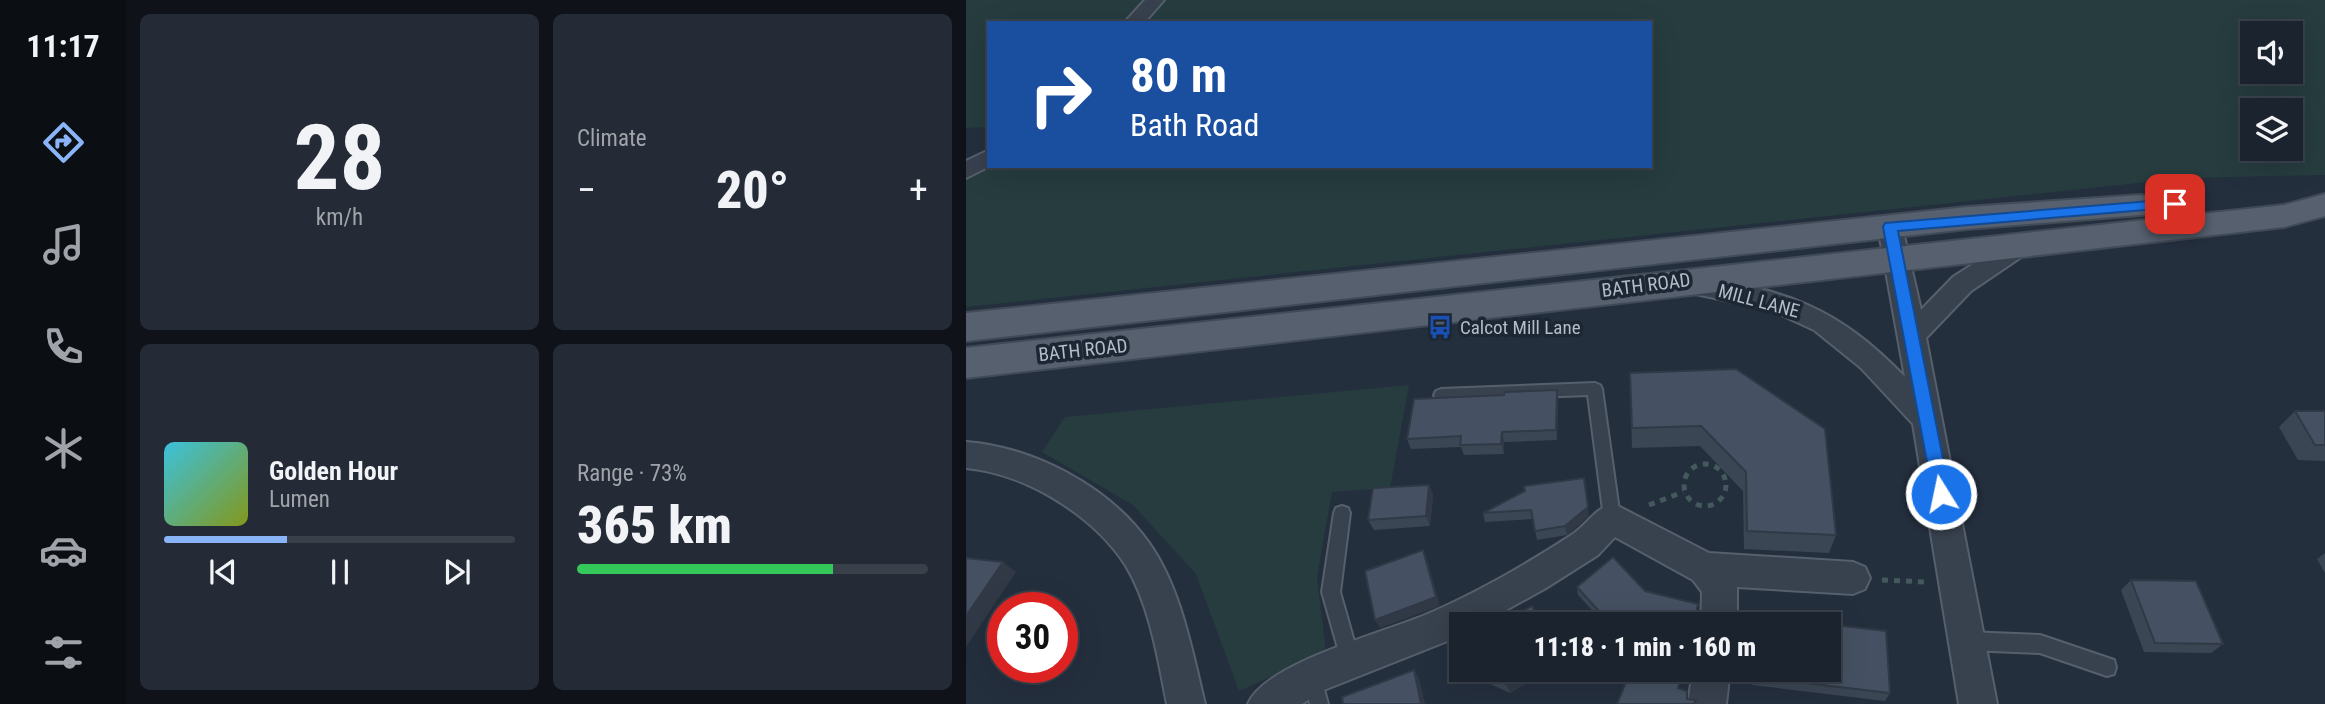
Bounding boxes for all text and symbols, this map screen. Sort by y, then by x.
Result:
map controls [2240,21,2303,161]
button: sound [2240,21,2303,84]
text: 11:17 [26,27,100,65]
text: 80 m [1130,47,1227,104]
icon: right [1015,49,1106,140]
button: layers [2240,98,2303,161]
text: 28 [294,105,385,211]
text: Bath Road [1130,106,1259,144]
icon: directions [39,118,88,167]
text: Climate [577,125,647,152]
text: 20° [716,160,789,221]
text: − [577,168,596,212]
text: + [909,168,928,212]
pin [2145,174,2205,234]
icon: arrive [2156,185,2194,223]
text: km/h [316,204,363,231]
icon: music [39,220,88,269]
street label: BATH ROAD [1600,268,1692,302]
street label: MILL LANE [1716,279,1802,323]
bus stop icon: Calcot Mill Lane [1426,313,1454,341]
place label: Calcot Mill Lane [1460,316,1581,339]
icon: phone [39,322,88,371]
street label: BATH ROAD [1037,334,1129,366]
icon: climate [39,424,88,473]
text: Golden Hour [269,456,398,486]
position arrow [1904,457,1978,531]
text: Range · 73% [577,460,687,487]
text: Lumen [269,486,330,513]
text: 365 km [577,495,732,556]
icon: car [39,526,88,575]
icon: previous [204,553,242,591]
icon: pause [321,553,359,591]
icon: next [438,553,476,591]
speed limit sign: 30 [987,592,1078,683]
icon: filters [39,628,88,677]
text: 11:18 · 1 min · 160 m [1534,632,1756,662]

